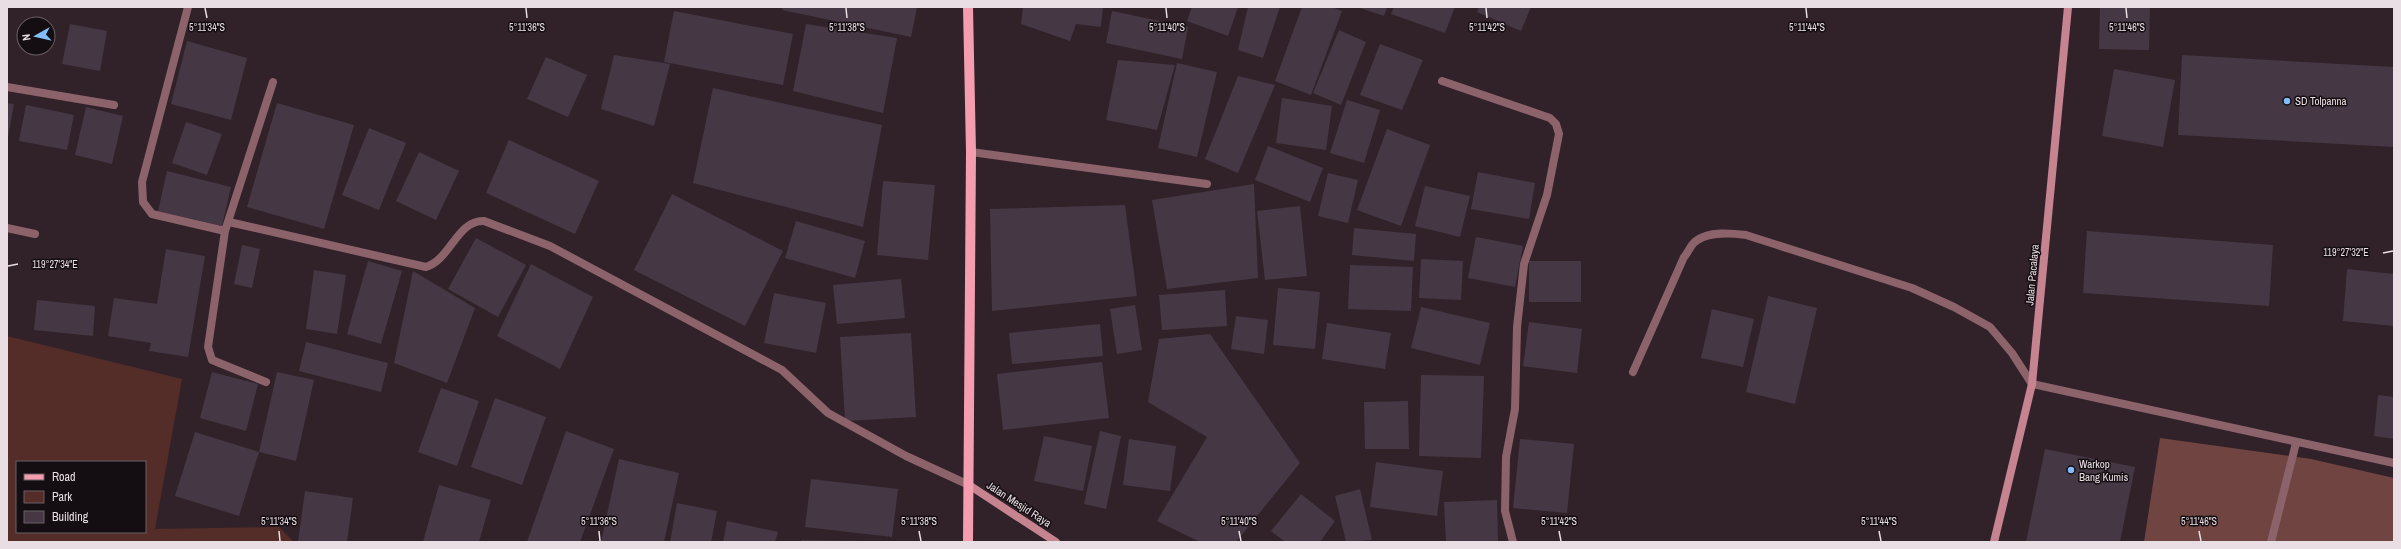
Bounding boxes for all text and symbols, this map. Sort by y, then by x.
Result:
north arrow [16,16,56,56]
text: 5°11'34"S [189,21,226,34]
text: 5°11'36"S [509,21,546,34]
text: 5°11'38"S [829,21,866,34]
text: 5°11'40"S [1149,21,1186,34]
text: 5°11'42"S [1469,21,1506,34]
text: 5°11'44"S [1789,21,1826,34]
text: 5°11'46"S [2109,21,2146,34]
text: N [19,33,33,42]
place label: SD Tolpanna [2295,94,2347,108]
marker: SD Tolpanna [2282,96,2292,106]
street label: Jalan Pacalaya [2022,244,2042,306]
text: 119°27'32"E [2323,246,2369,259]
text: 119°27'34"E [32,258,78,271]
place label: Warkop Bang Kumis [2079,457,2129,484]
legend [16,461,146,533]
marker: Warkop Bang Kumis [2066,465,2076,475]
text: Road [52,469,76,485]
street label: Jalan Mesjid Raya [984,478,1054,530]
text: Park [52,489,72,505]
text: Building [52,509,89,525]
text: 5°11'34"S [261,515,298,528]
text: 5°11'36"S [581,515,618,528]
text: 5°11'38"S [901,515,938,528]
text: 5°11'40"S [1221,515,1258,528]
text: 5°11'42"S [1541,515,1578,528]
text: 5°11'44"S [1861,515,1898,528]
text: 5°11'46"S [2181,515,2218,528]

